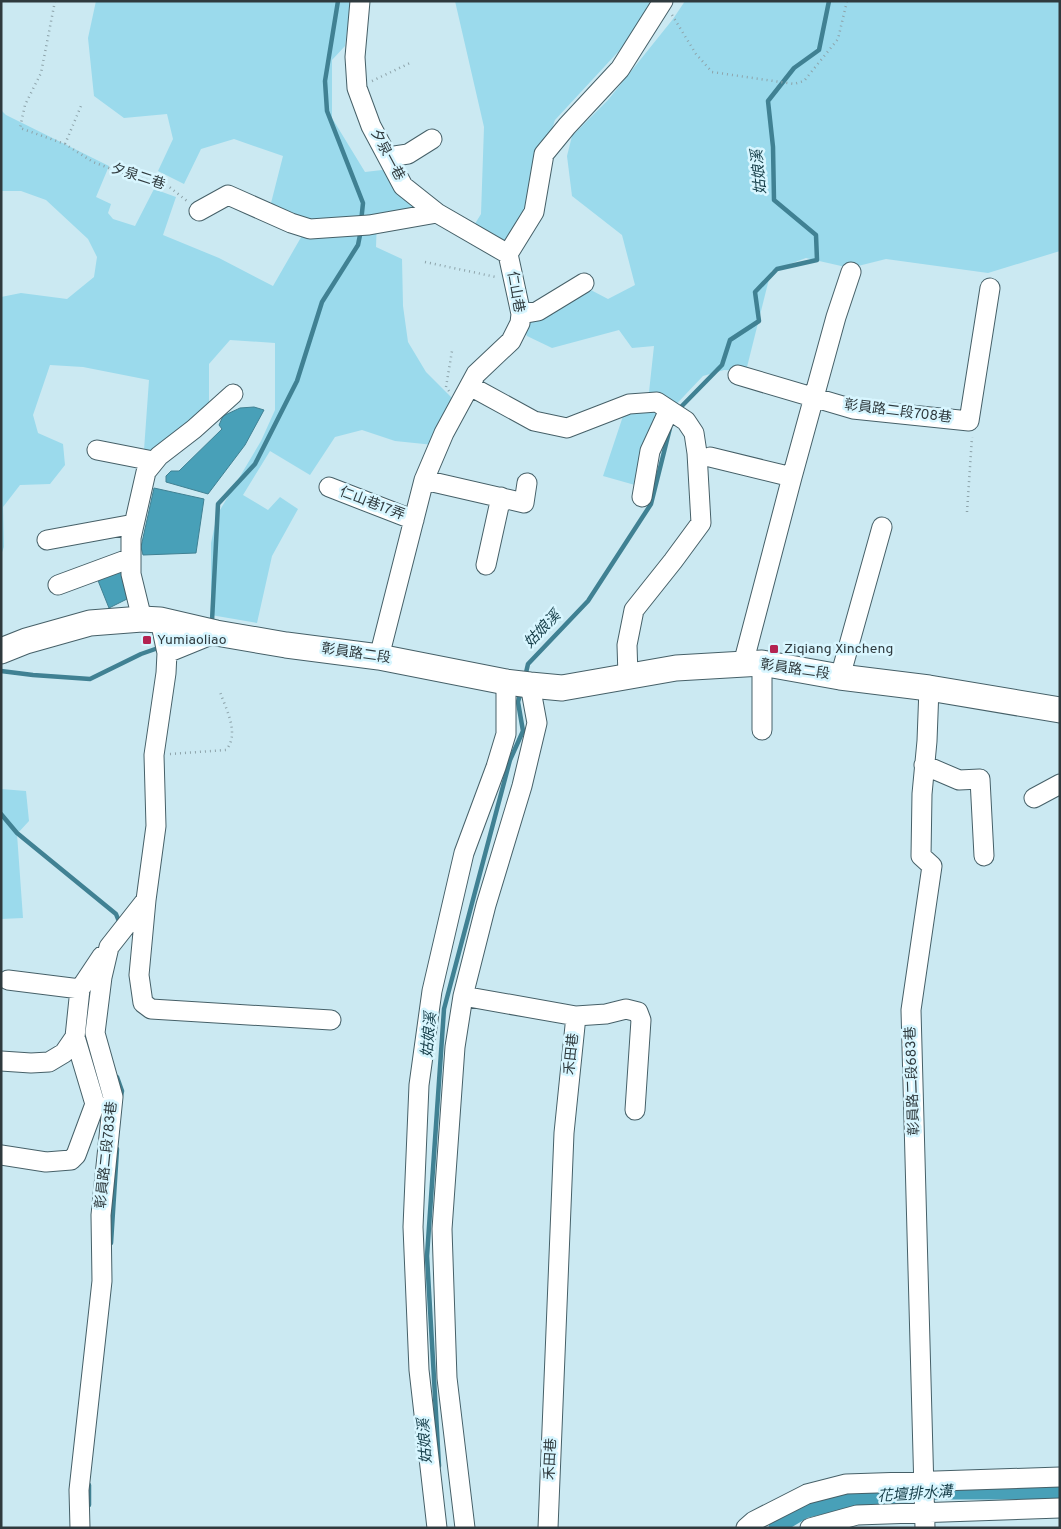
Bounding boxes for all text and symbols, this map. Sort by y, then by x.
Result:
street label: 夕泉一巷 [366,126,409,184]
water label: 姑娘溪 [748,147,771,195]
street label: 夕泉二巷 [109,159,168,194]
street label: 仁山巷 [503,270,527,314]
street label: 彰員路二段708巷 [843,396,953,427]
street label: 仁山巷17弄 [337,484,407,524]
water label: 姑娘溪 [521,606,567,653]
place label: Yumiaoliao [157,632,227,649]
marker: Yumiaoliao [141,634,153,646]
street label: 彰員路二段 [320,640,392,667]
place label: Ziqiang Xincheng [784,641,893,658]
marker: Ziqiang Xincheng [768,643,780,655]
street label: 彰員路二段 [759,656,831,683]
water label: 姑娘溪 [419,1010,442,1058]
street label: 彰員路二段683巷 [902,1026,923,1136]
street label: 禾田巷 [561,1032,583,1076]
street label: 彰員路二段783巷 [92,1100,121,1210]
water label: 姑娘溪 [415,1416,437,1464]
street label: 禾田巷 [541,1438,561,1480]
water label: 花壇排水溝 [877,1483,955,1507]

